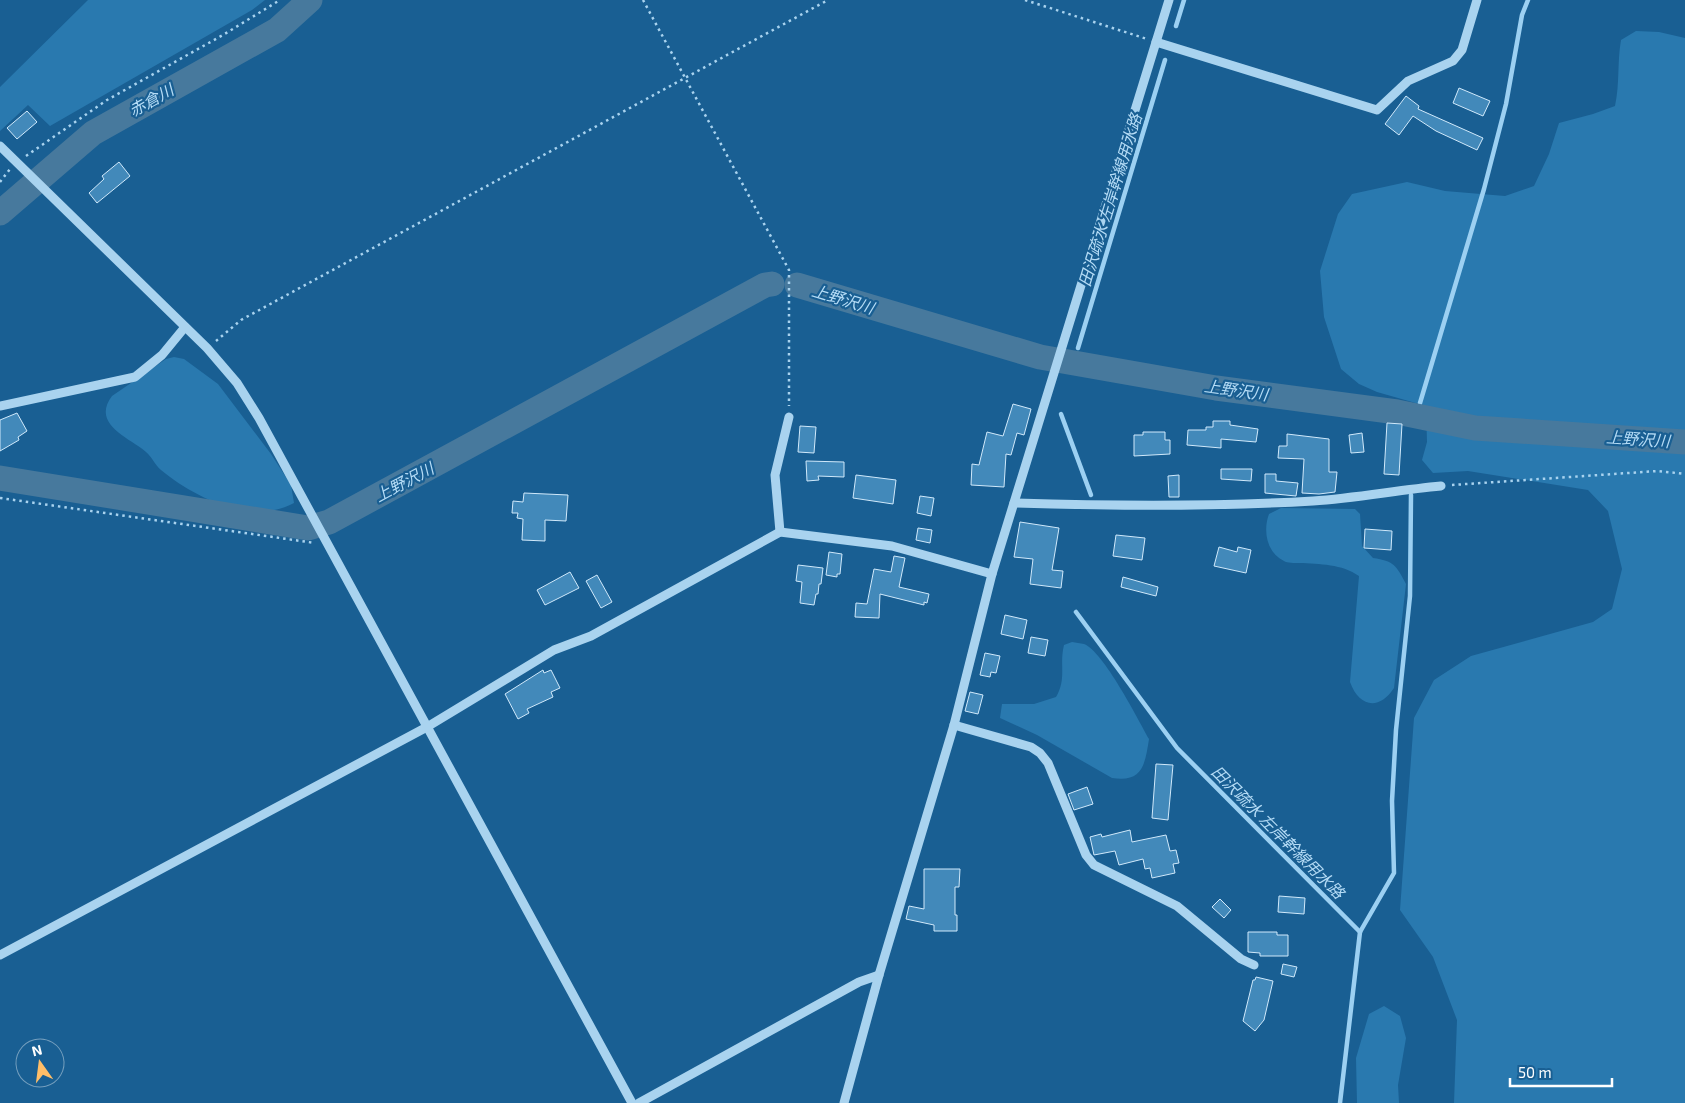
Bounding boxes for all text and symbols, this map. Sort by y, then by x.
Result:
water label: 赤倉川 [125,79,178,120]
water label: 田沢疏水 左岸幹線用水路 [1074,109,1145,288]
water label: 上野沢川 [810,280,878,318]
water label: 上野沢川 [1203,376,1271,404]
water label: 上野沢川 [1605,427,1673,450]
water label: 上野沢川 [371,457,438,505]
water label: 田沢疏水 左岸幹線用水路 [1208,761,1350,903]
north arrow [15,1038,65,1088]
text: N [30,1040,44,1059]
scale bar [1510,1056,1612,1088]
text: 50 m [1518,1063,1552,1081]

